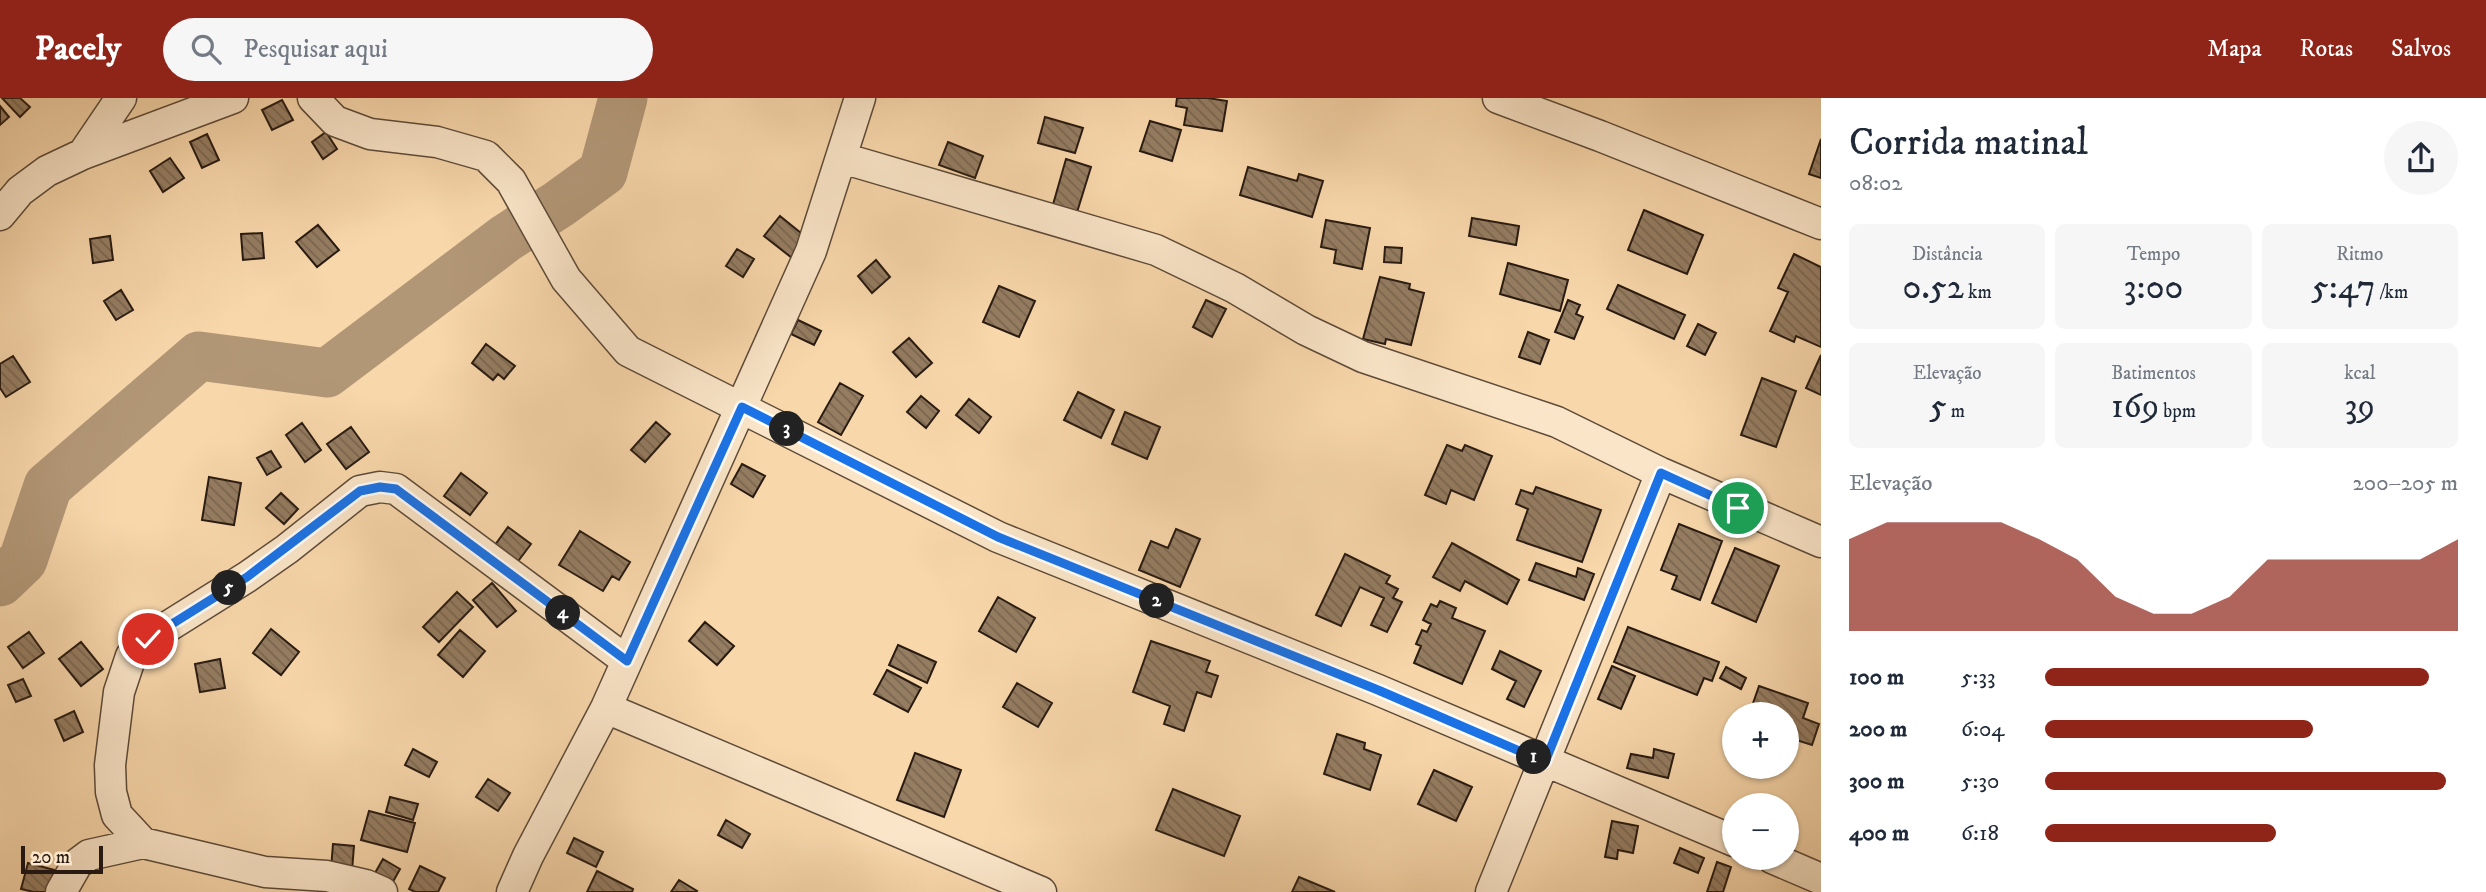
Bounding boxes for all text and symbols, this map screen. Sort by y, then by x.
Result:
search box [163,18,653,81]
text: Pacely [35,29,121,70]
icon: search [187,30,225,68]
text: Pesquisar aqui [243,33,388,66]
text: Mapa [2207,34,2262,64]
text: Rotas [2300,34,2353,64]
text: Salvos [2391,34,2451,64]
text: Corrida matinal [1849,119,2088,167]
button: share [2384,121,2458,195]
text: 08:02 [1849,169,1903,198]
text: Distância [1912,243,1982,266]
text: Tempo [2127,243,2180,266]
text: Ritmo [2336,243,2383,266]
text: 0.52 [1903,266,1964,310]
text: 3:00 [2124,266,2183,310]
text: 5:47 [2311,266,2375,310]
text: km [1964,281,1992,304]
text: /km [2375,281,2408,304]
text: Elevação [1913,362,1982,385]
text: Batimentos [2111,362,2196,385]
text: kcal [2344,362,2375,385]
text: 5 [1929,385,1947,429]
text: 169 [2111,385,2159,429]
text: 39 [2345,385,2375,429]
text: m [1947,400,1965,423]
text: bpm [2159,400,2196,423]
pin: 3 [770,412,804,446]
text: 3 [783,417,790,440]
text: Elevação [1849,469,1932,498]
text: 200–205 m [2353,469,2458,498]
pin [1708,478,1768,538]
icon: arrive [1719,489,1757,527]
pin: 5 [212,570,246,606]
text: 5 [224,576,233,599]
pin: 2 [1140,584,1174,618]
text: 2 [1152,589,1161,612]
pin: 4 [546,596,580,630]
text: 4 [557,601,568,624]
pin [118,609,178,669]
icon: check [129,620,167,658]
text: 100 m [1849,663,1904,692]
text: 5:33 [1961,663,1996,692]
map controls [1722,702,1799,870]
button: + [1722,702,1799,779]
text: 200 m [1849,715,1907,744]
text: 6:04 [1961,715,2005,744]
pin: 1 [1516,740,1552,774]
text: 1 [1530,745,1537,768]
text: 300 m [1849,767,1905,796]
text: 5:30 [1961,767,1999,796]
button: − [1722,793,1799,870]
text: 400 m [1849,819,1909,848]
text: 6:18 [1961,819,1999,848]
scale bar [21,843,103,875]
text: 20 m [32,846,70,869]

